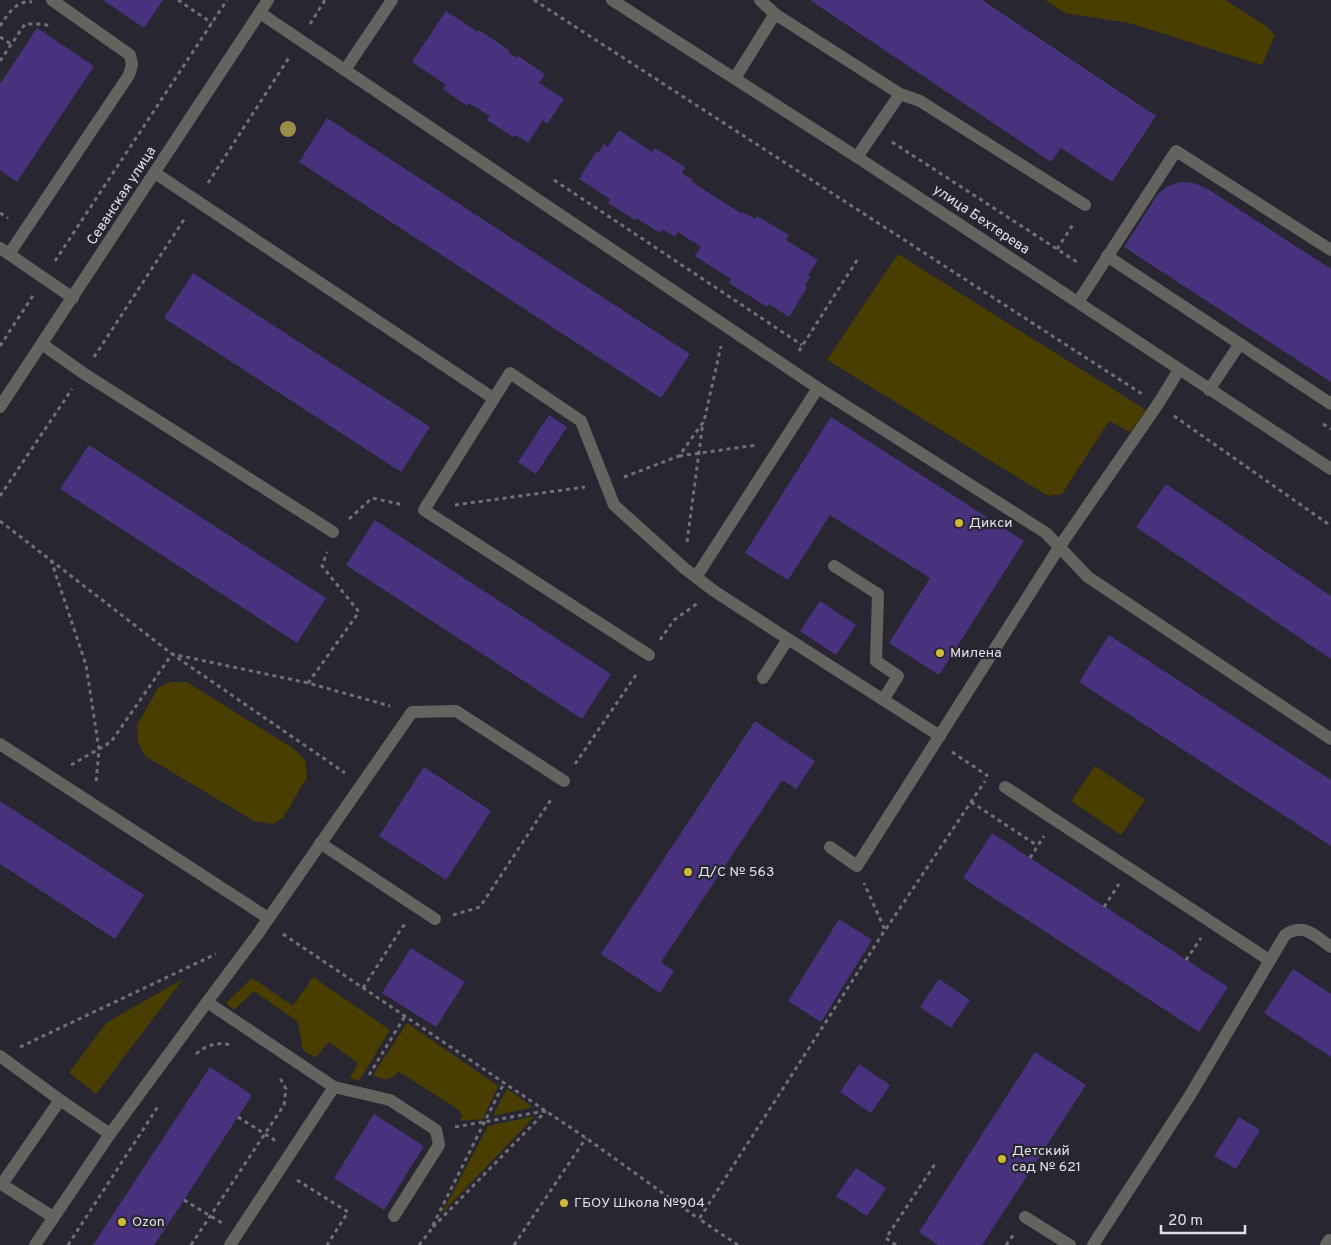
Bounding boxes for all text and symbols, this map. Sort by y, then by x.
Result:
street label: Севанская улица [84,143,160,249]
street label: улица Бехтерева [930,181,1032,259]
place label: Дикси [969,515,1013,532]
marker: Дикси [953,517,965,529]
place label: Милена [950,645,1002,662]
marker: Милена [934,647,946,659]
place label: Д/C № 563 [698,864,774,881]
marker: Д/C № 563 [682,866,694,878]
place label: Детский сад № 621 [1012,1143,1081,1176]
marker: Детский сад № 621 [996,1153,1008,1165]
place label: ГБОУ Школа №904 [574,1195,705,1212]
marker: ГБОУ Школа №904 [558,1197,570,1209]
scale bar [1161,1202,1245,1234]
text: 20 m [1168,1212,1203,1231]
place label: Ozon [132,1214,165,1231]
marker: Ozon [116,1216,128,1228]

